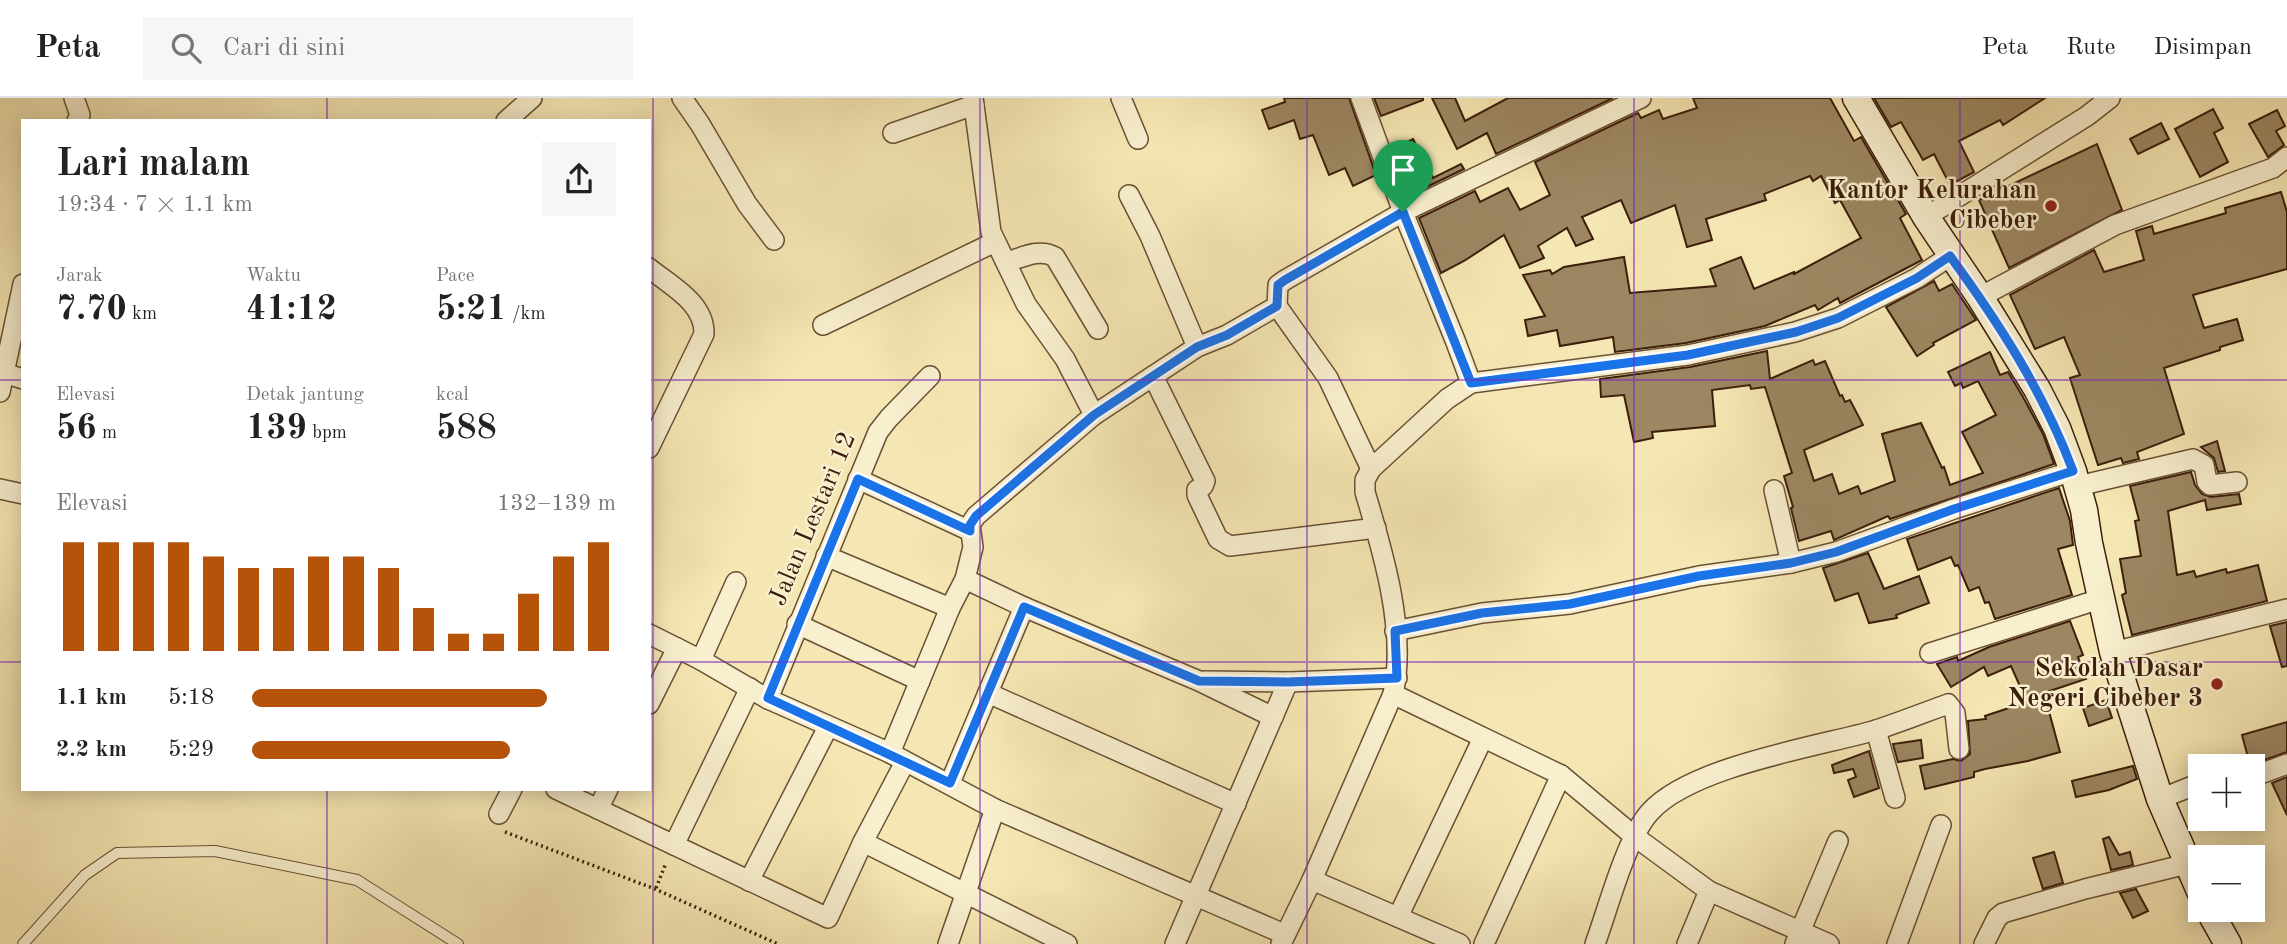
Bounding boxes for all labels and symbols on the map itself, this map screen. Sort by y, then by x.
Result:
pin [1373,140,1433,212]
place label: Kantor Kelurahan Cibeber [1827,178,2037,234]
marker: Kantor Kelurahan Cibeber [2043,198,2059,214]
street label: Jalan Lestari 12 [765,428,861,610]
place label: Sekolah Dasar Negeri Cibeber 3 [2007,656,2203,712]
marker: Sekolah Dasar Negeri Cibeber 3 [2209,676,2225,692]

